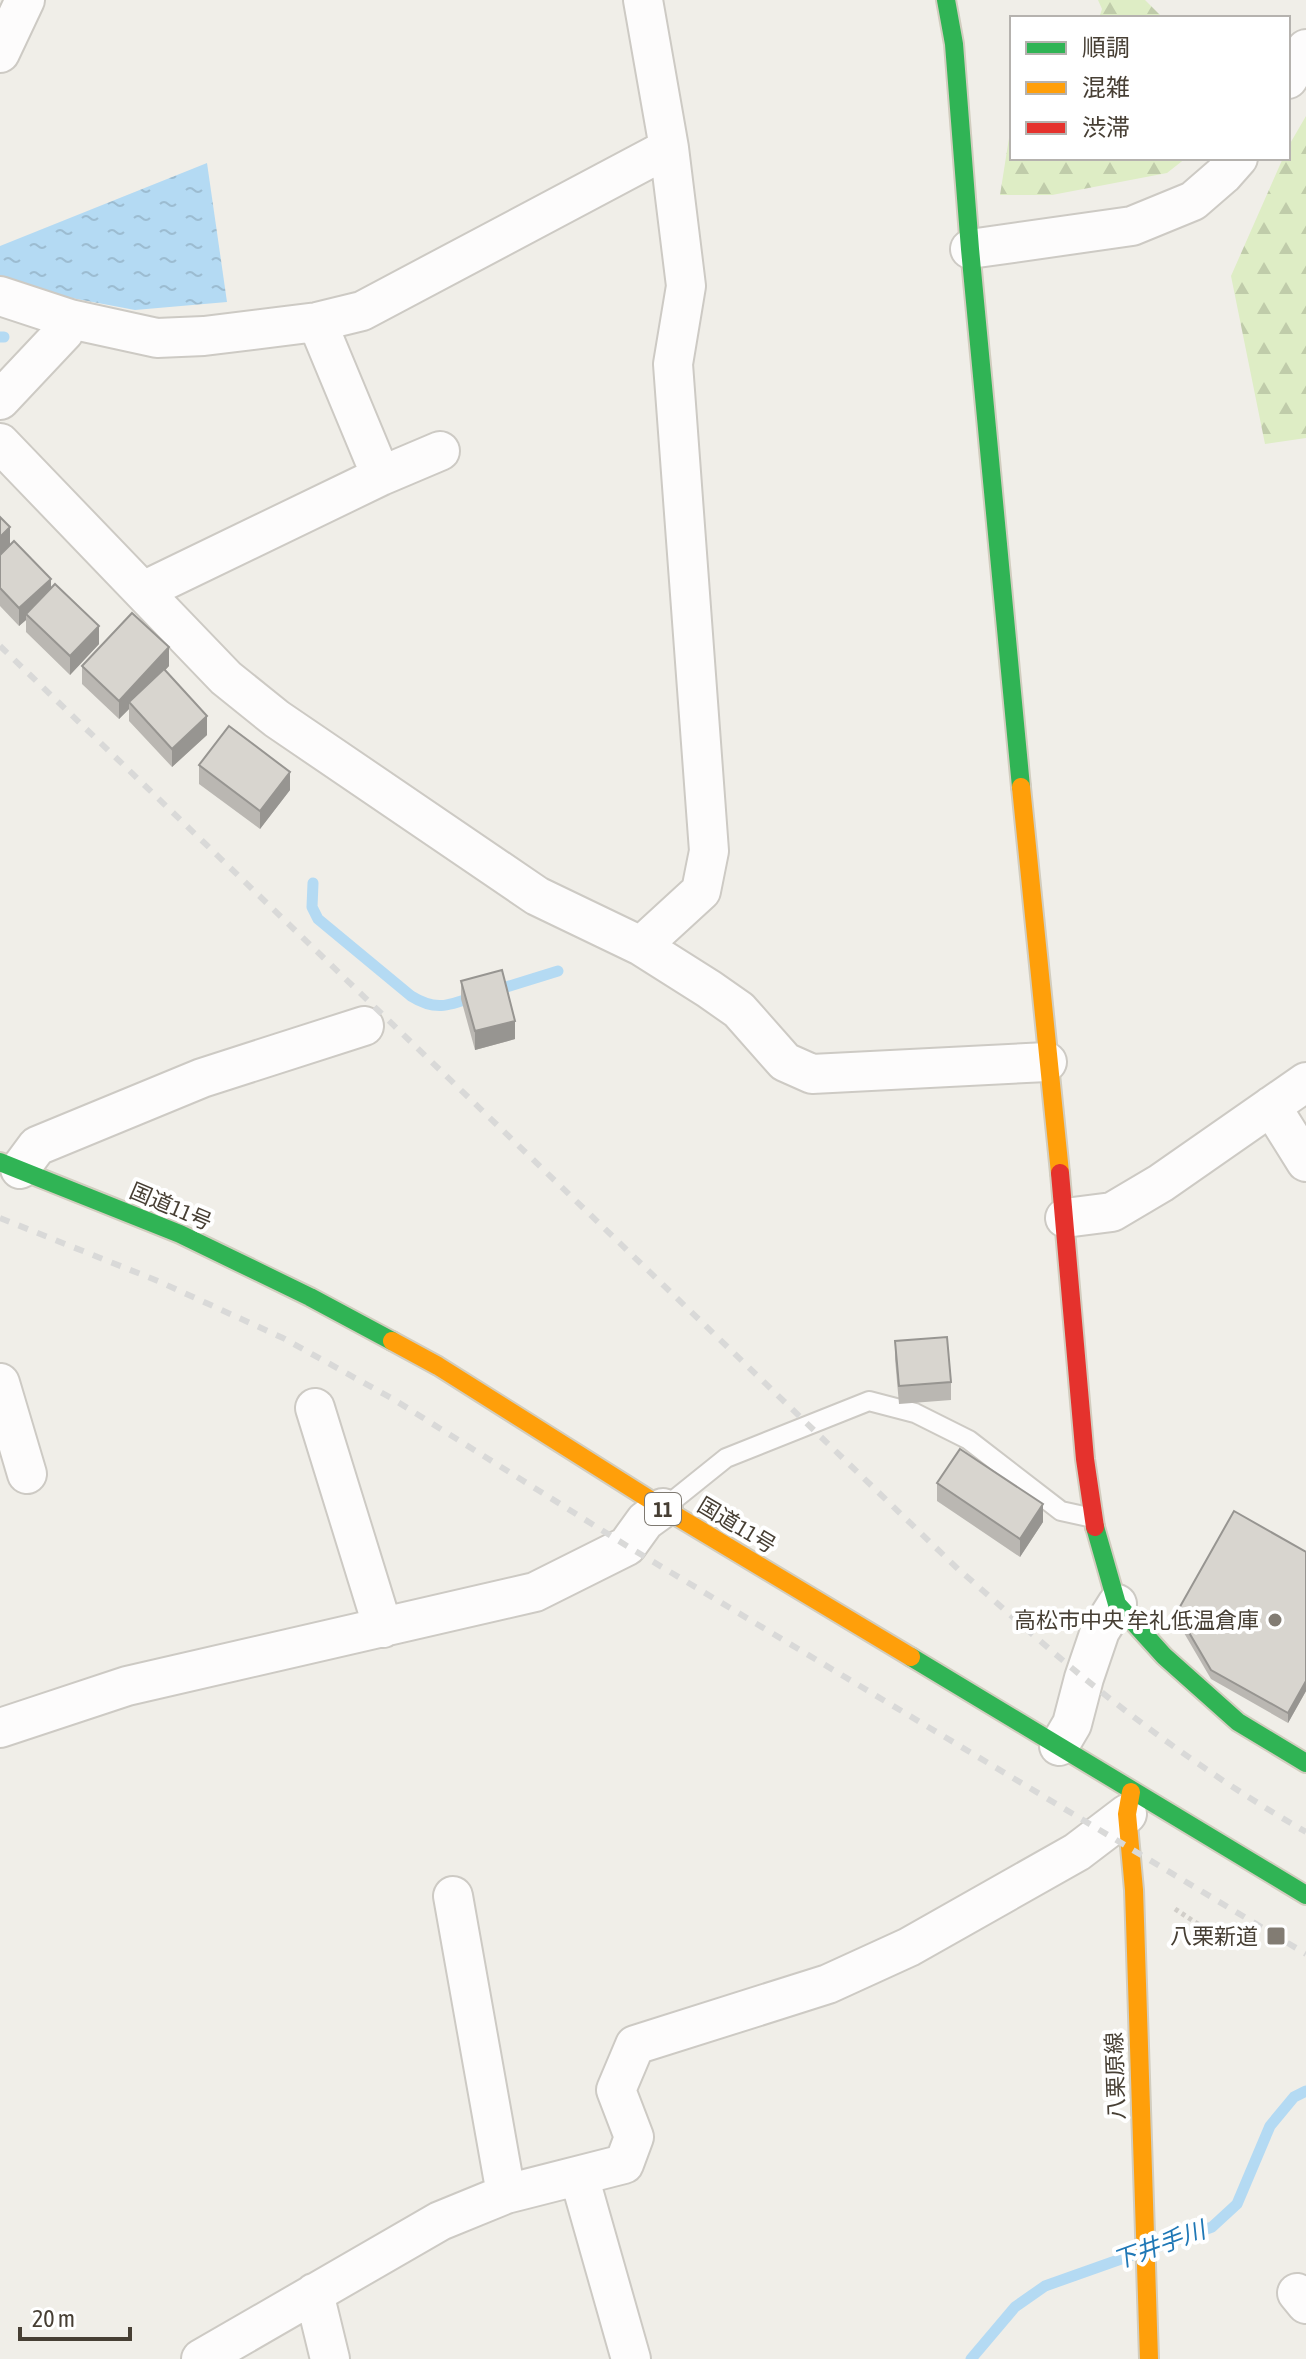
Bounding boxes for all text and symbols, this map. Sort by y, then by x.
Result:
legend [1010,16,1290,160]
text: 順調 [1082,34,1130,61]
text: 混雑 [1082,74,1130,101]
text: 渋滞 [1082,114,1130,141]
street label: 国道11号 [126,1177,216,1235]
street label: 国道11号 [693,1492,781,1558]
road number: 11 [645,1493,681,1525]
place label: 高松市中央 牟礼低温倉庫 [1014,1607,1259,1633]
marker: 高松市中央 牟礼低温倉庫 [1266,1611,1284,1629]
place label: 八栗新道 [1170,1923,1258,1949]
marker: 八栗新道 [1265,1925,1287,1947]
street label: 八栗原線 [1100,2032,1130,2120]
water label: 下井手川 [1109,2215,1212,2274]
scale bar [20,2291,130,2341]
text: 20 m [32,2305,75,2332]

